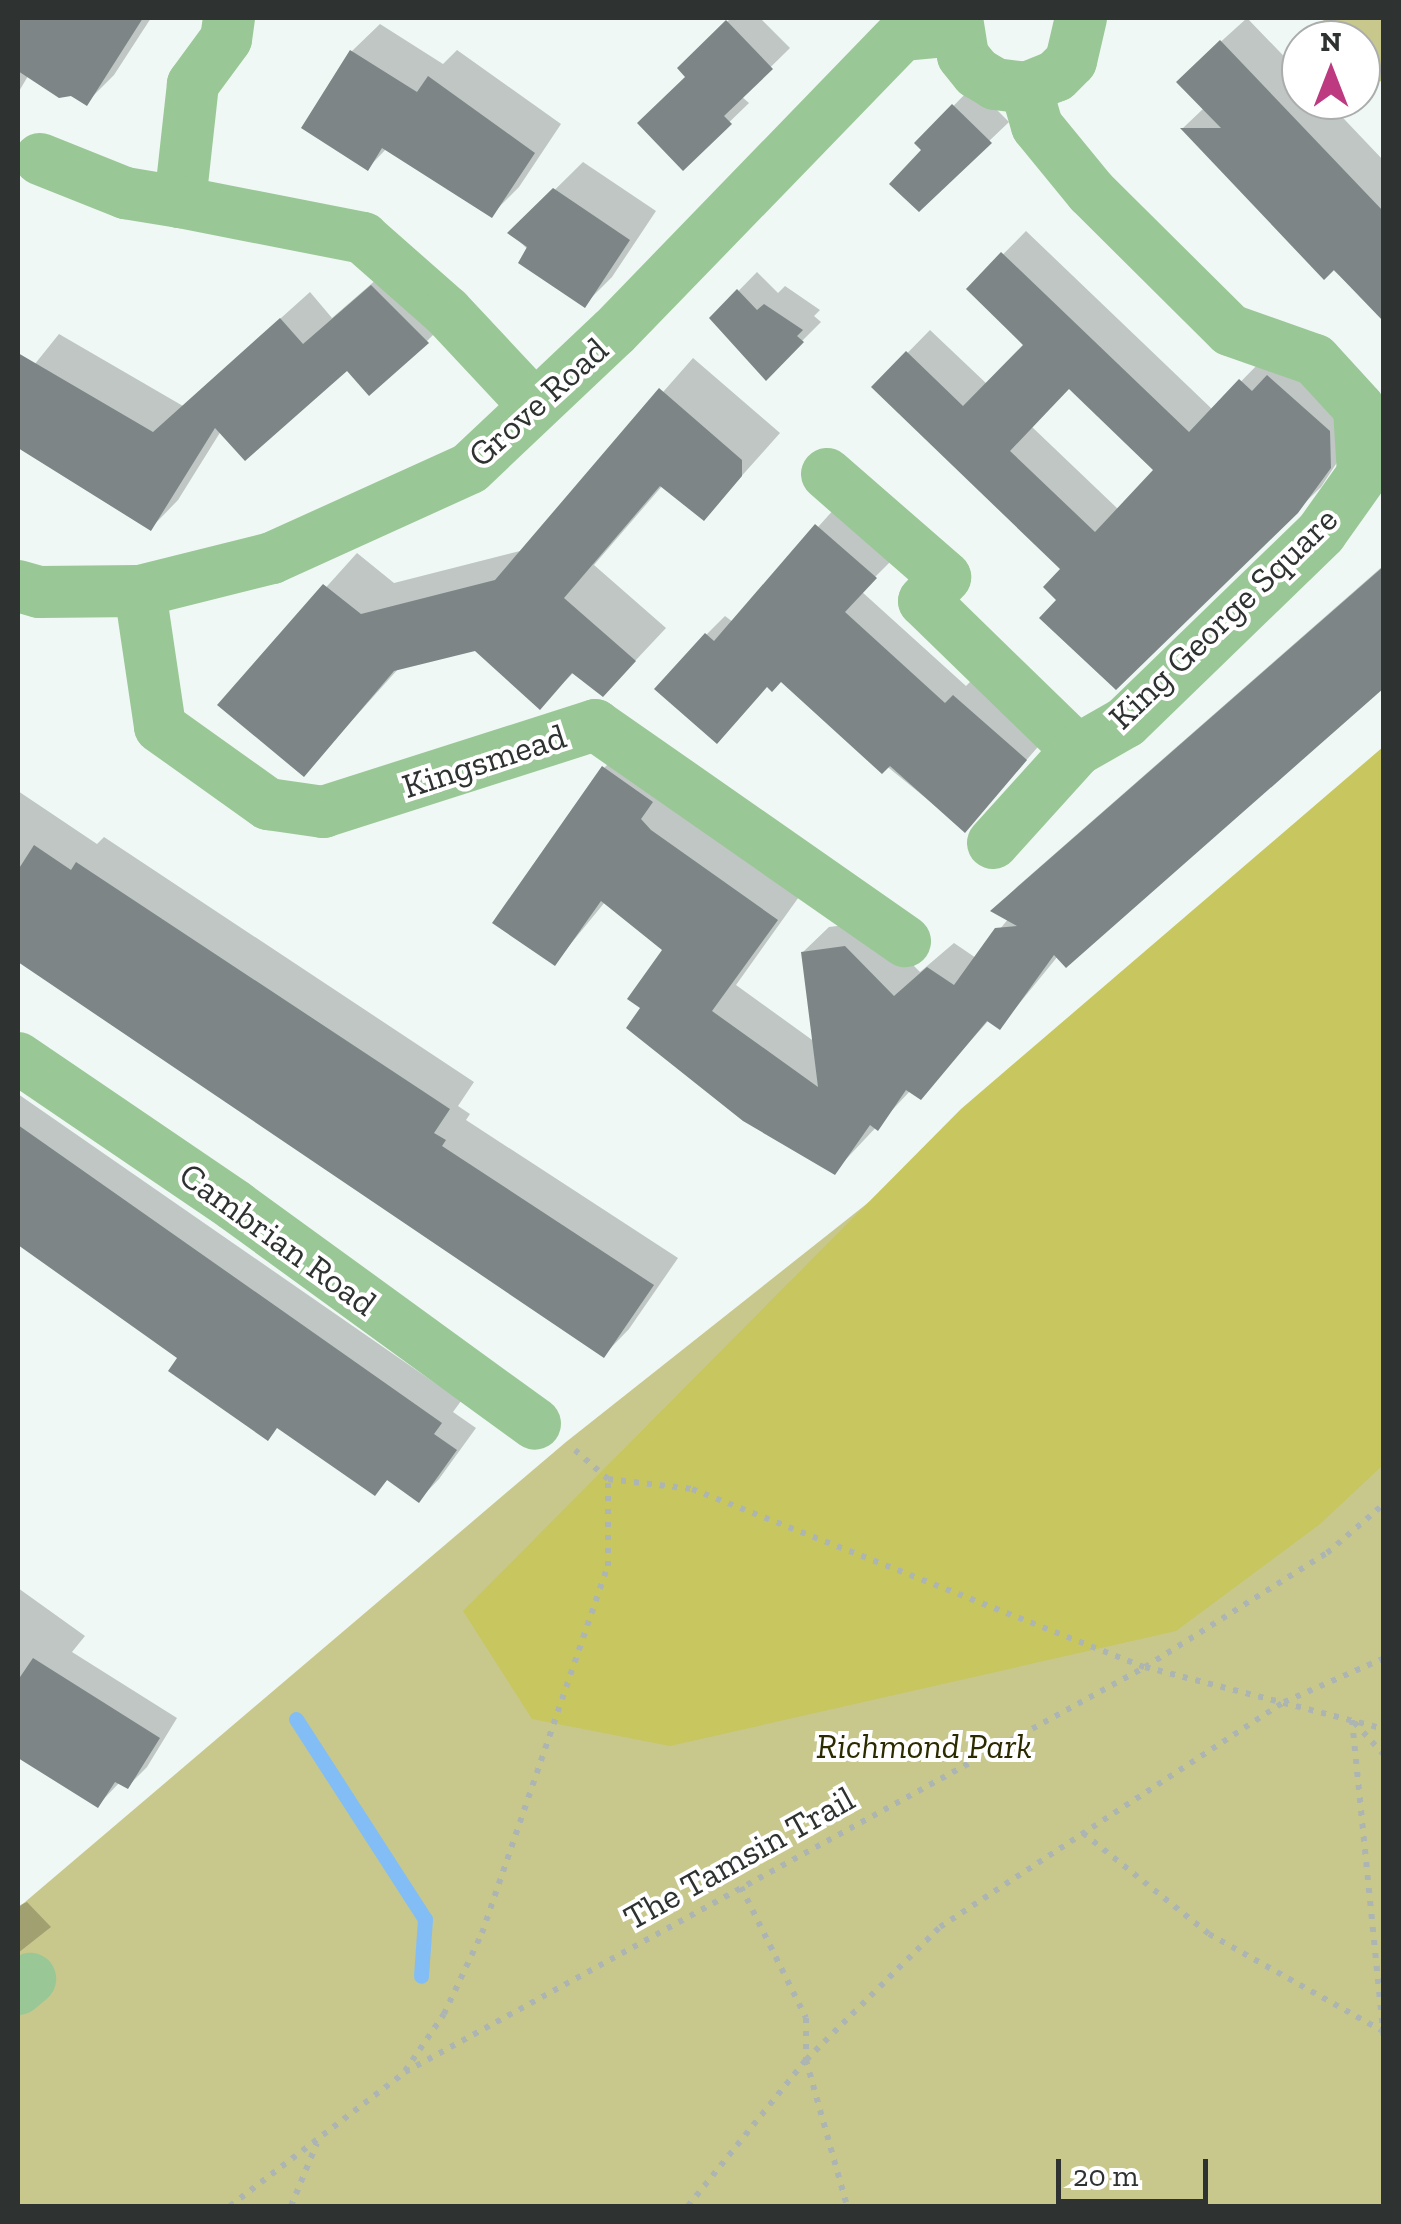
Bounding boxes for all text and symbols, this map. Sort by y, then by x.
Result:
north arrow [1281,20,1381,120]
text: N [1320,25,1342,58]
street label: Grove Road [460,328,616,476]
street label: King George Square [1100,498,1346,738]
street label: Kingsmead [397,715,571,807]
street label: Cambrian Road [171,1154,385,1324]
park label: Richmond Park [816,1725,1032,1767]
street label: The Tamsin Trail [616,1777,862,1939]
scale bar [1061,2139,1214,2201]
text: 20 m [1073,2158,1138,2194]

